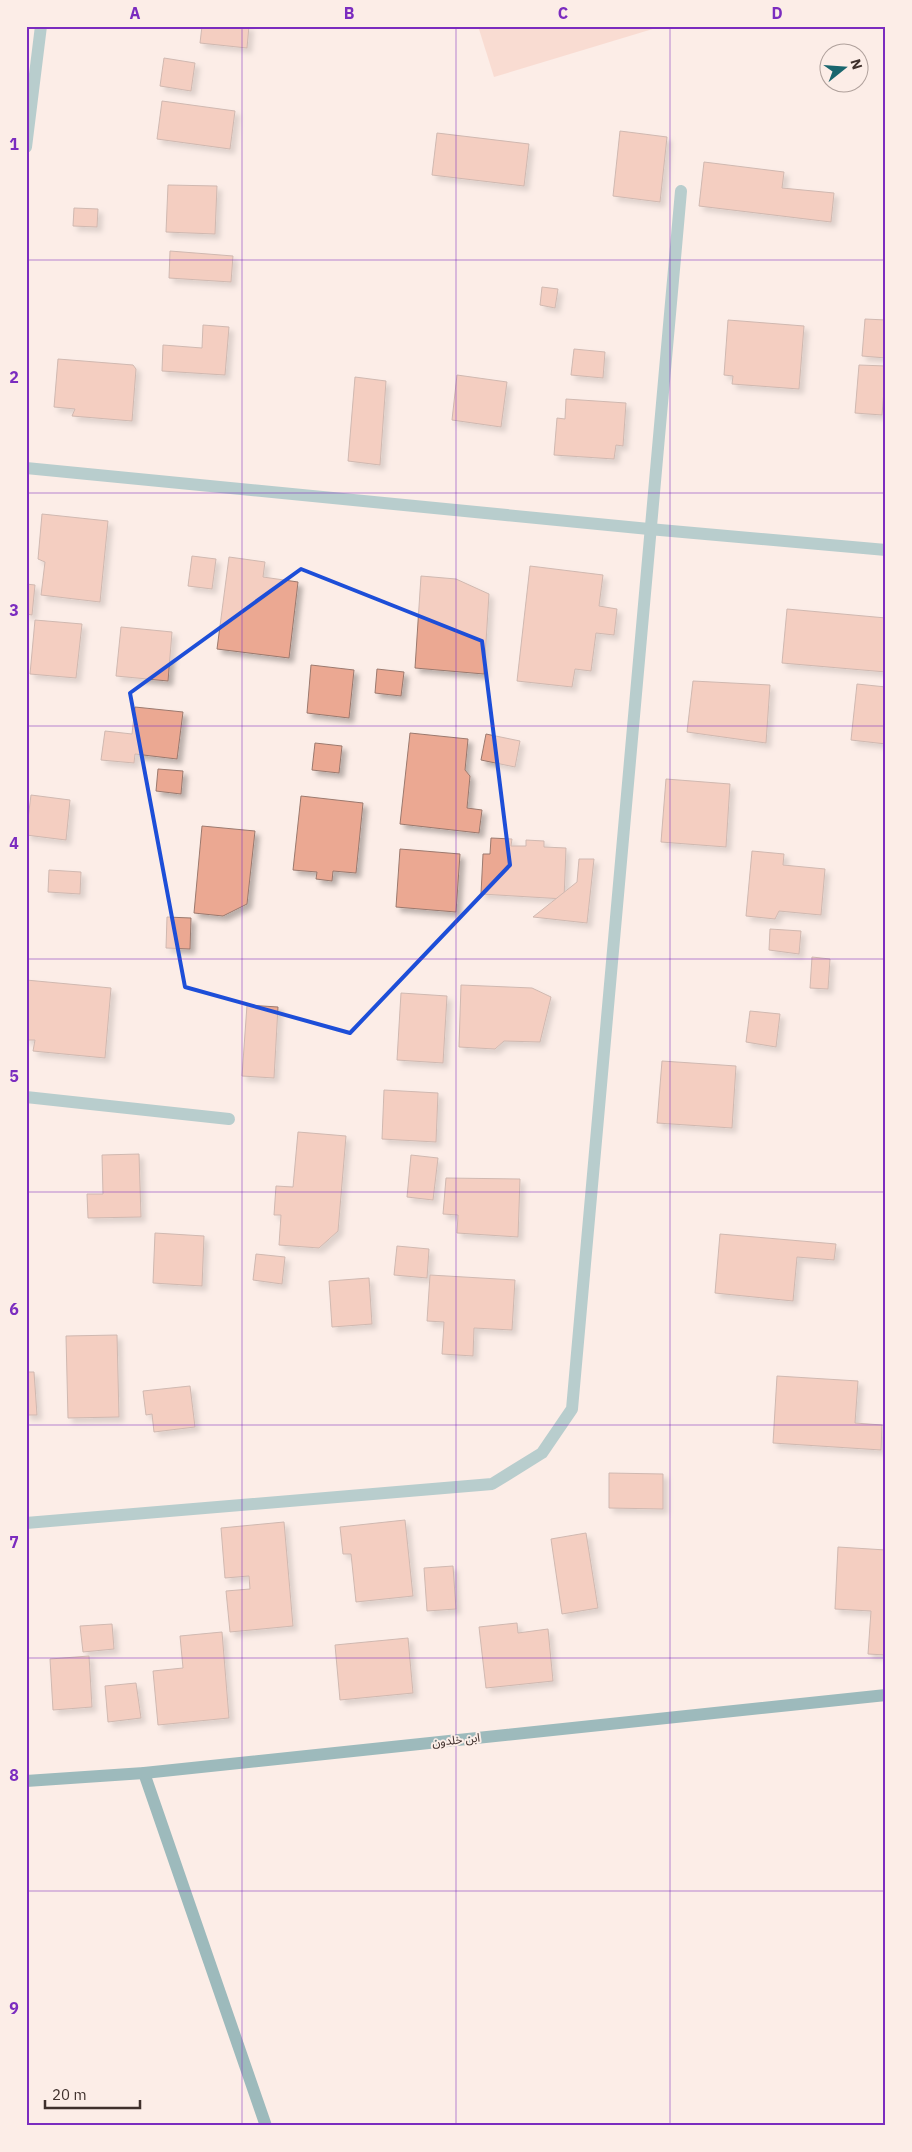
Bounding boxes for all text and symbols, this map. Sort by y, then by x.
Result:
text: A [130,3,141,23]
text: B [344,3,355,23]
text: C [558,3,568,23]
text: D [771,3,783,23]
north arrow [820,42,870,92]
text: N [846,57,867,72]
text: 1 [9,134,19,154]
text: 2 [9,367,19,387]
text: 3 [9,600,19,620]
text: 4 [9,833,19,853]
text: 5 [9,1066,19,1086]
text: 6 [9,1299,19,1319]
text: 7 [9,1532,19,1552]
street label: ابن خلدون [431,1730,481,1750]
text: 8 [9,1765,19,1785]
text: 9 [9,1998,19,2018]
scale bar [45,2077,140,2109]
text: 20 m [52,2085,87,2104]

